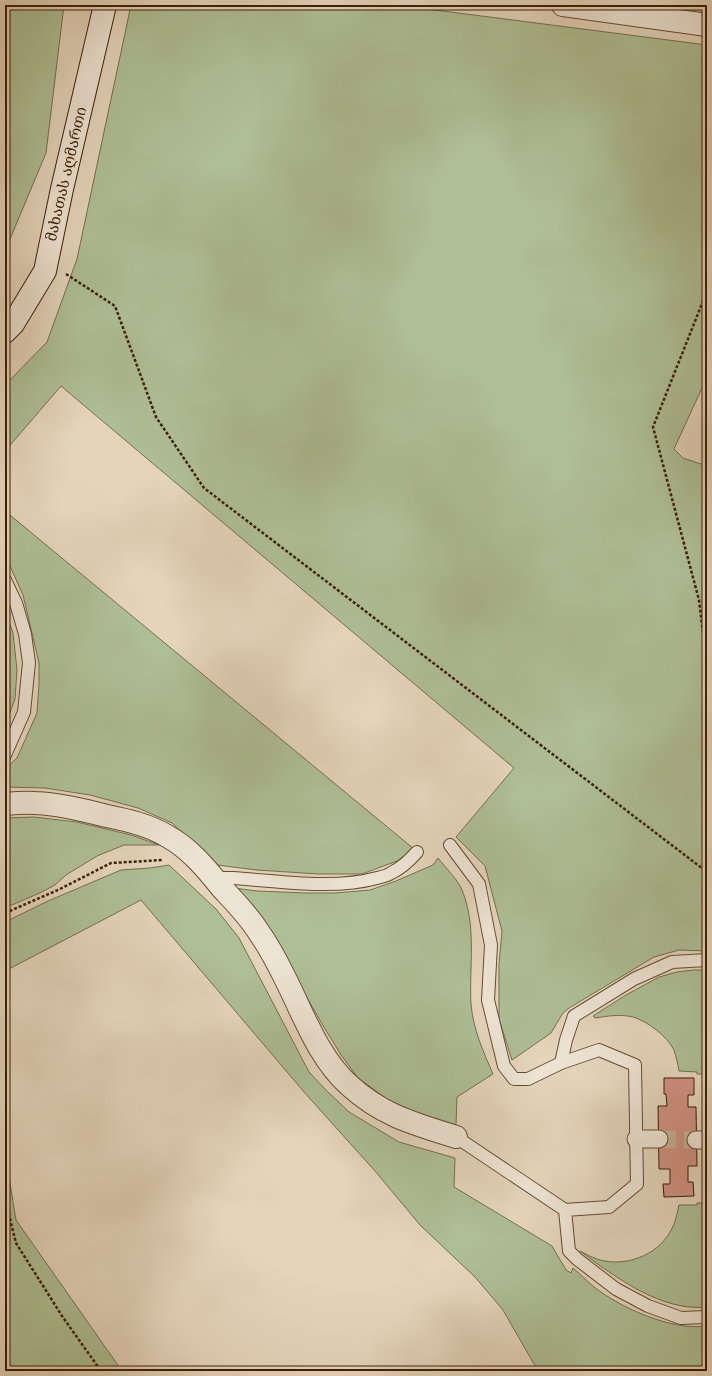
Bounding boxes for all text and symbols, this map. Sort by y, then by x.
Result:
street label: მახათას აღმართი [41,105,91,243]

